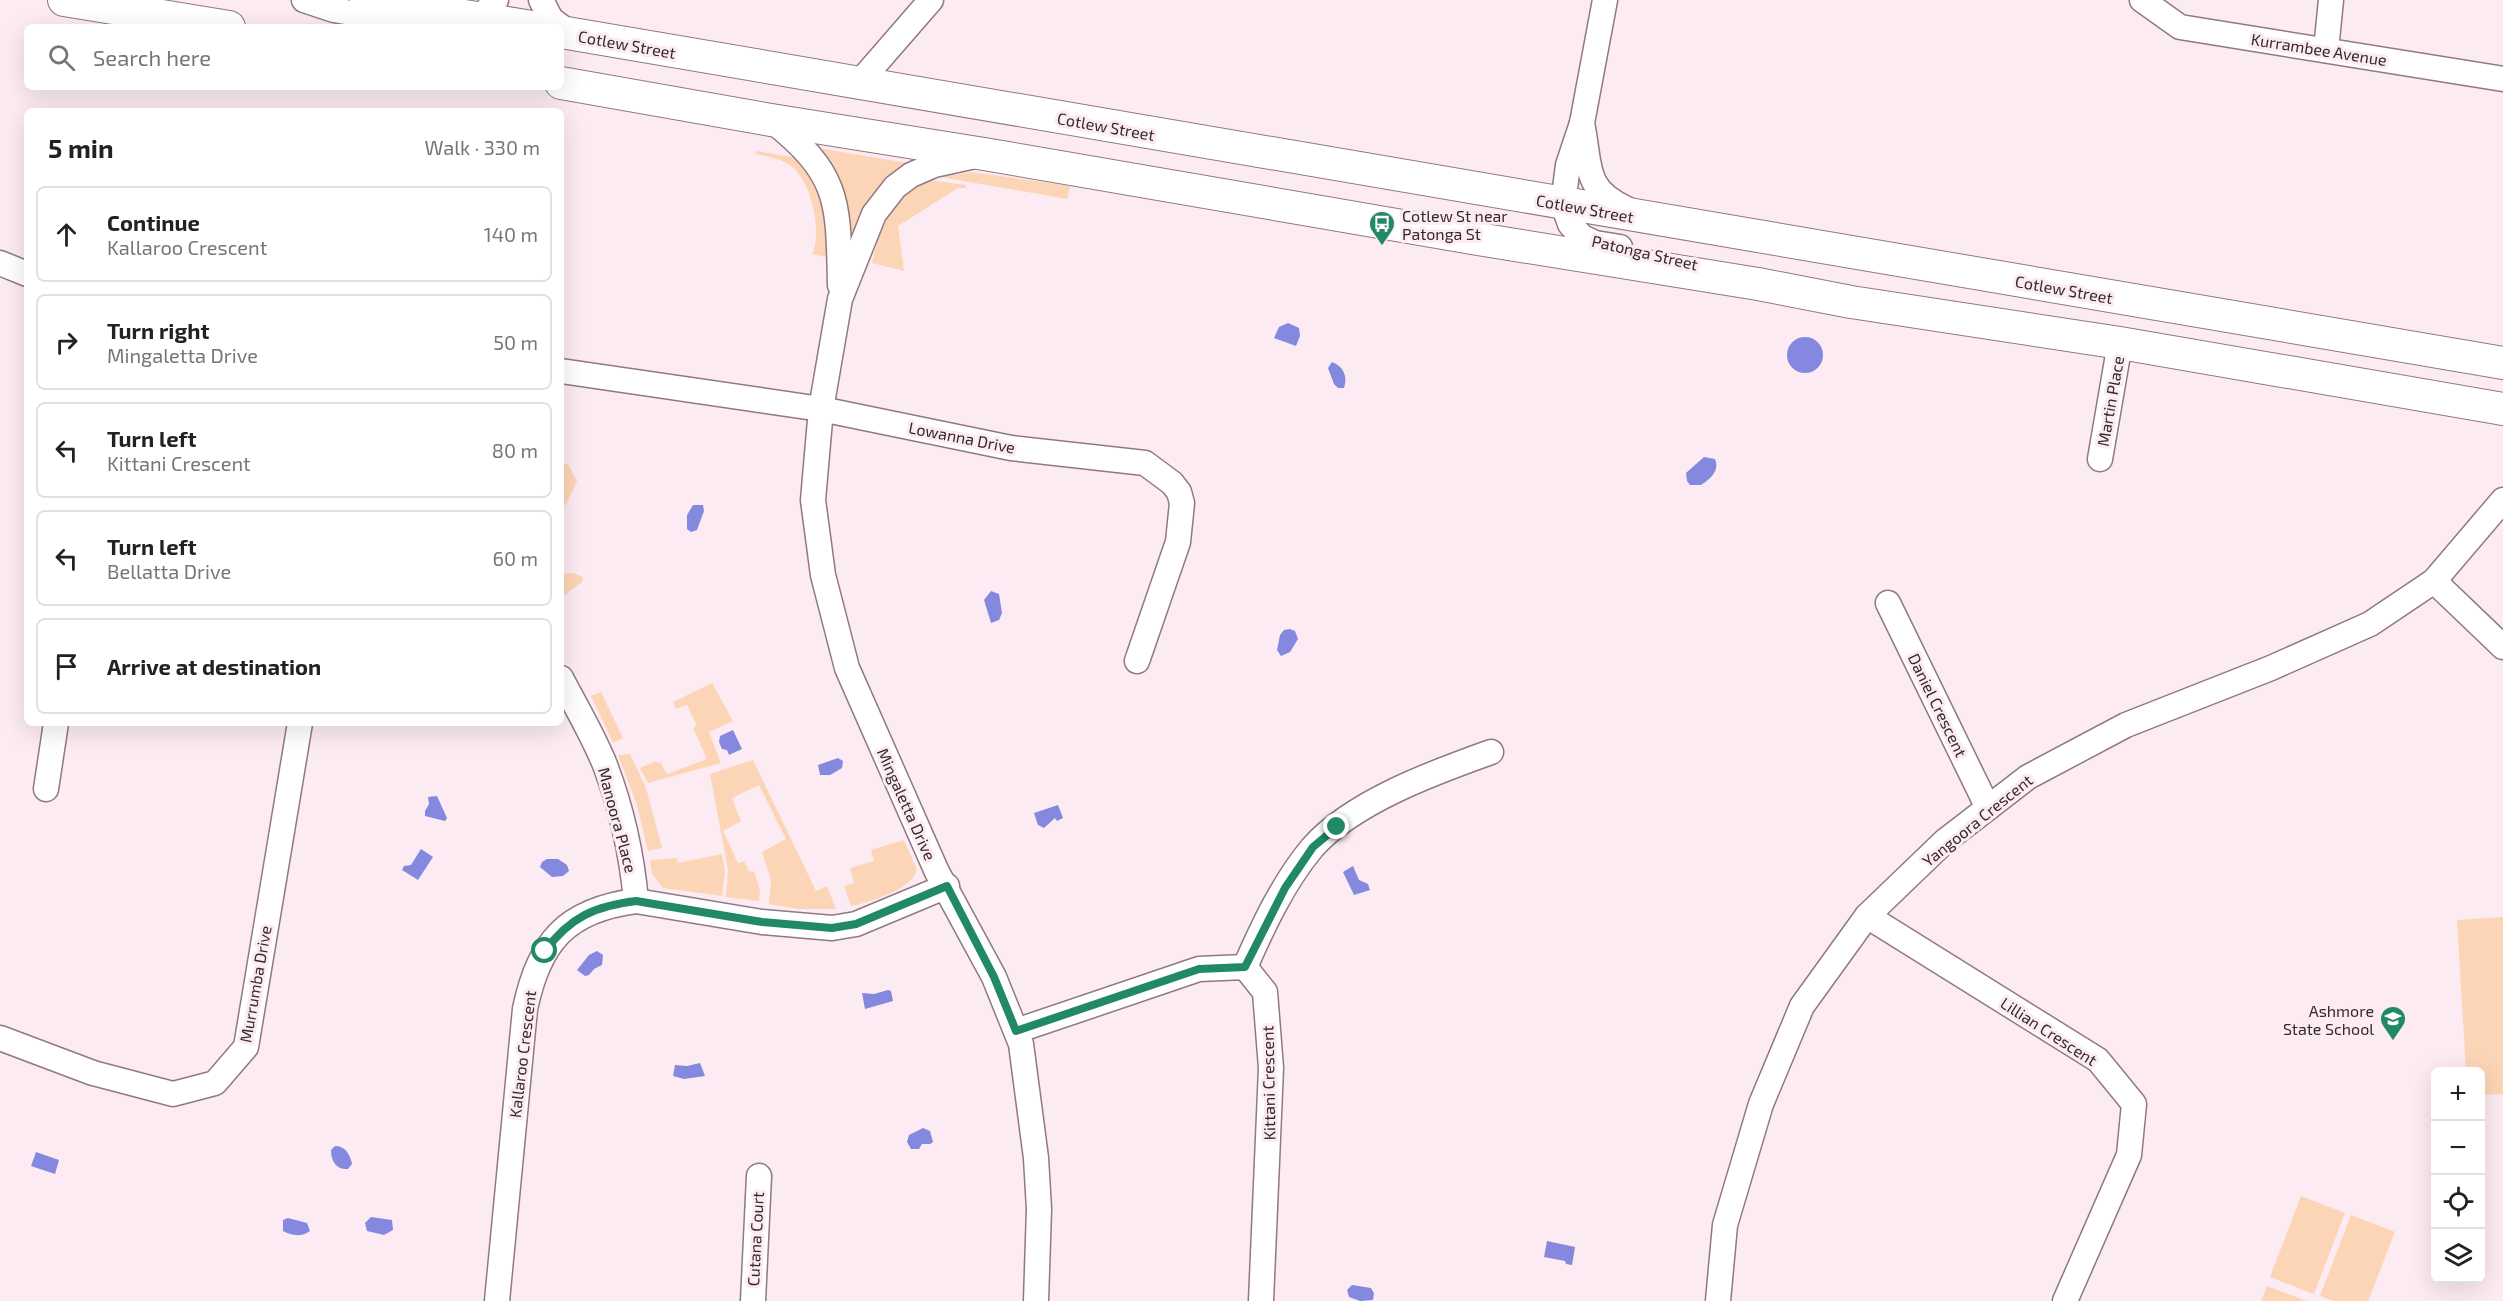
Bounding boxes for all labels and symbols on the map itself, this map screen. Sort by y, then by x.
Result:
street label: Cotlew Street [577,26,677,62]
street label: Kurrambee Avenue [2250,29,2388,69]
street label: Cotlew Street [1056,108,1156,144]
street label: Cotlew Street [1535,190,1635,226]
place label: Cotlew St near Patonga St [1402,206,1508,243]
bus stop icon: Cotlew St near Patonga St [1367,209,1397,247]
street label: Patonga Street [1590,231,1700,273]
street label: Cotlew Street [2014,271,2114,307]
street label: Martin Place [2093,354,2127,448]
street label: Lowanna Drive [907,417,1017,457]
street label: Daniel Crescent [1905,650,1971,760]
street label: Mingaletta Drive [874,745,940,863]
street label: Manoora Place [595,765,641,875]
street label: Yangoora Crescent [1918,770,2036,870]
route end [1323,813,1349,839]
street label: Murrumba Drive [235,924,275,1044]
route start [531,937,557,963]
street label: Kallaroo Crescent [505,989,539,1119]
street label: Lillian Crescent [1997,993,2101,1069]
place label: Ashmore State School [2283,1001,2374,1038]
school or university icon: Ashmore State School [2378,1004,2408,1042]
street label: Kittani Crescent [1257,1025,1279,1141]
street label: Cutana Court [743,1191,767,1287]

